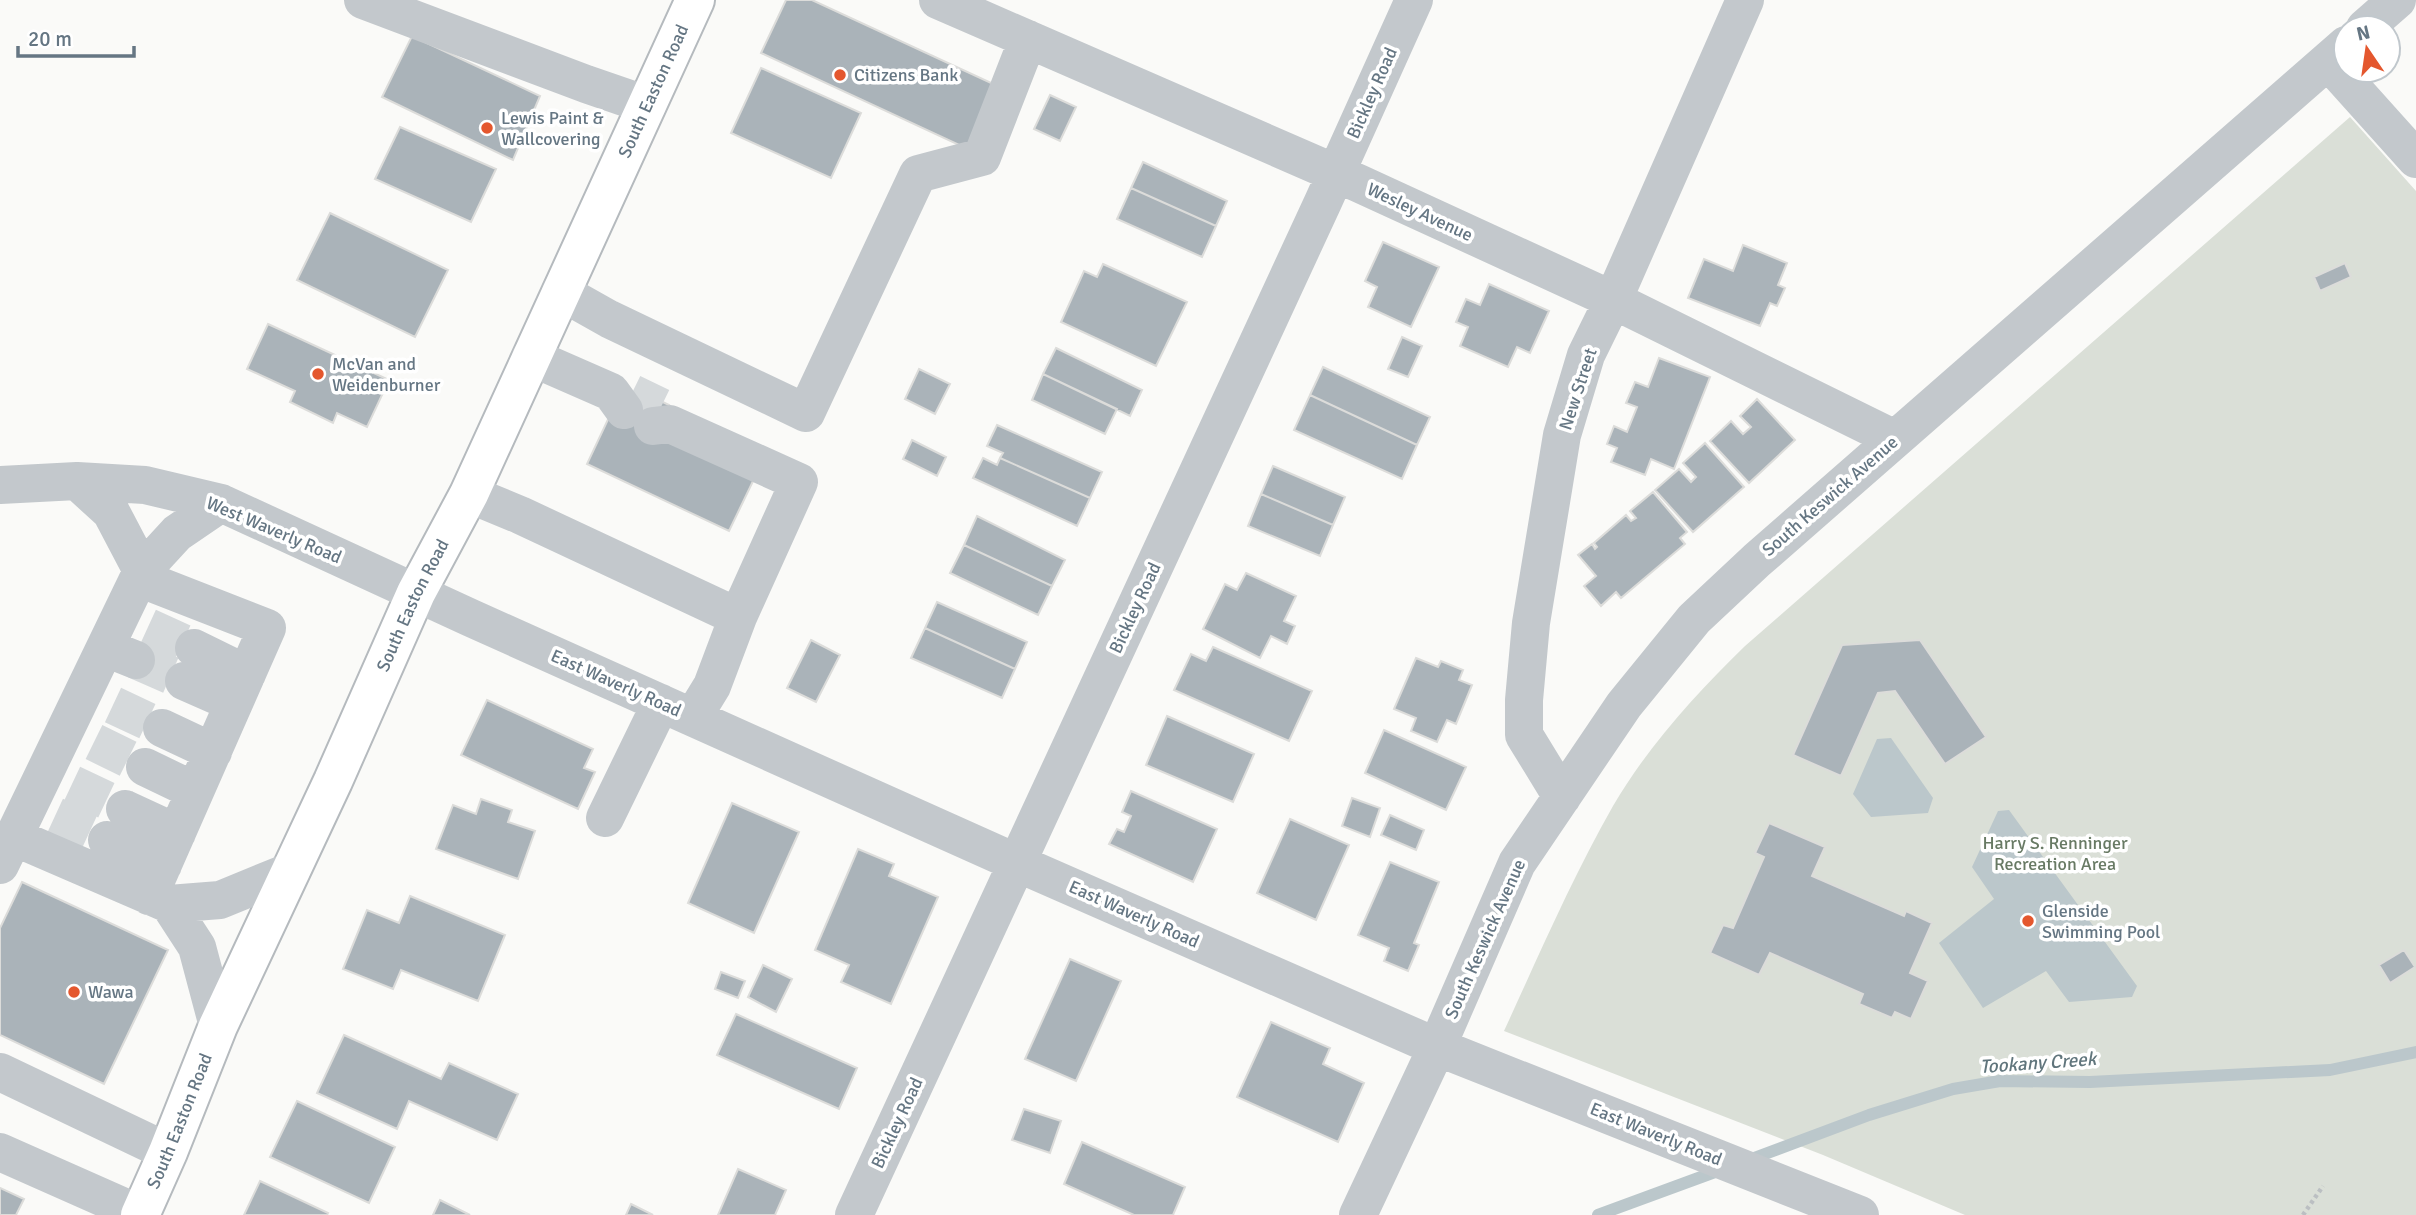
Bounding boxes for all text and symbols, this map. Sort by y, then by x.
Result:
scale bar [18,14,133,58]
north arrow [2332,14,2402,84]
text: N [2354,20,2373,47]
street label: South Easton Road [613,21,693,161]
text: 20 m [28,26,72,52]
street label: Bickley Road [1342,44,1402,142]
place label: Citizens Bank [854,64,958,86]
marker: Citizens Bank [832,67,848,83]
place label: Lewis Paint & Wallcovering [501,107,604,150]
marker: Lewis Paint & Wallcovering [479,120,495,136]
street label: Wesley Avenue [1364,178,1476,246]
street label: New Street [1554,345,1602,433]
place label: McVan and Weidenburner [332,353,441,396]
marker: McVan and Weidenburner [310,366,326,382]
street label: South Keswick Avenue [1758,431,1902,561]
street label: West Waverly Road [203,492,345,568]
street label: South Easton Road [372,535,454,675]
street label: Bickley Road [1104,559,1166,657]
street label: East Waverly Road [547,644,685,722]
park label: Harry S. Renninger Recreation Area [1982,832,2128,875]
street label: South Keswick Avenue [1440,856,1530,1022]
street label: East Waverly Road [1065,875,1203,953]
place label: Glenside Swimming Pool [2042,900,2160,943]
marker: Glenside Swimming Pool [2020,913,2036,929]
place label: Wawa [88,981,134,1003]
marker: Wawa [66,984,82,1000]
water label: Tookany Creek [1979,1047,2098,1079]
street label: South Easton Road [142,1050,217,1192]
street label: Bickley Road [866,1074,928,1172]
street label: East Waverly Road [1587,1098,1725,1170]

